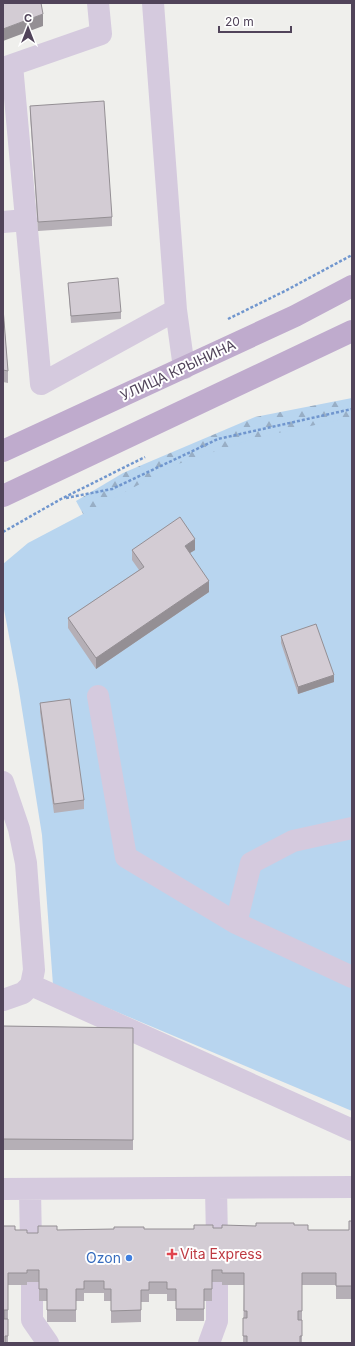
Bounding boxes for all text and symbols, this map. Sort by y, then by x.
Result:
north arrow [8,8,48,48]
scale bar [219,8,291,34]
text: С [24,11,32,25]
text: 20 m [225,14,254,29]
street label: УЛИЦА КРЫНИНА [117,335,238,404]
place label: Vita Express [180,1245,262,1262]
place label: Ozon [86,1249,121,1266]
marker: Vita Express [167,1249,177,1259]
marker: Ozon [124,1253,134,1263]

